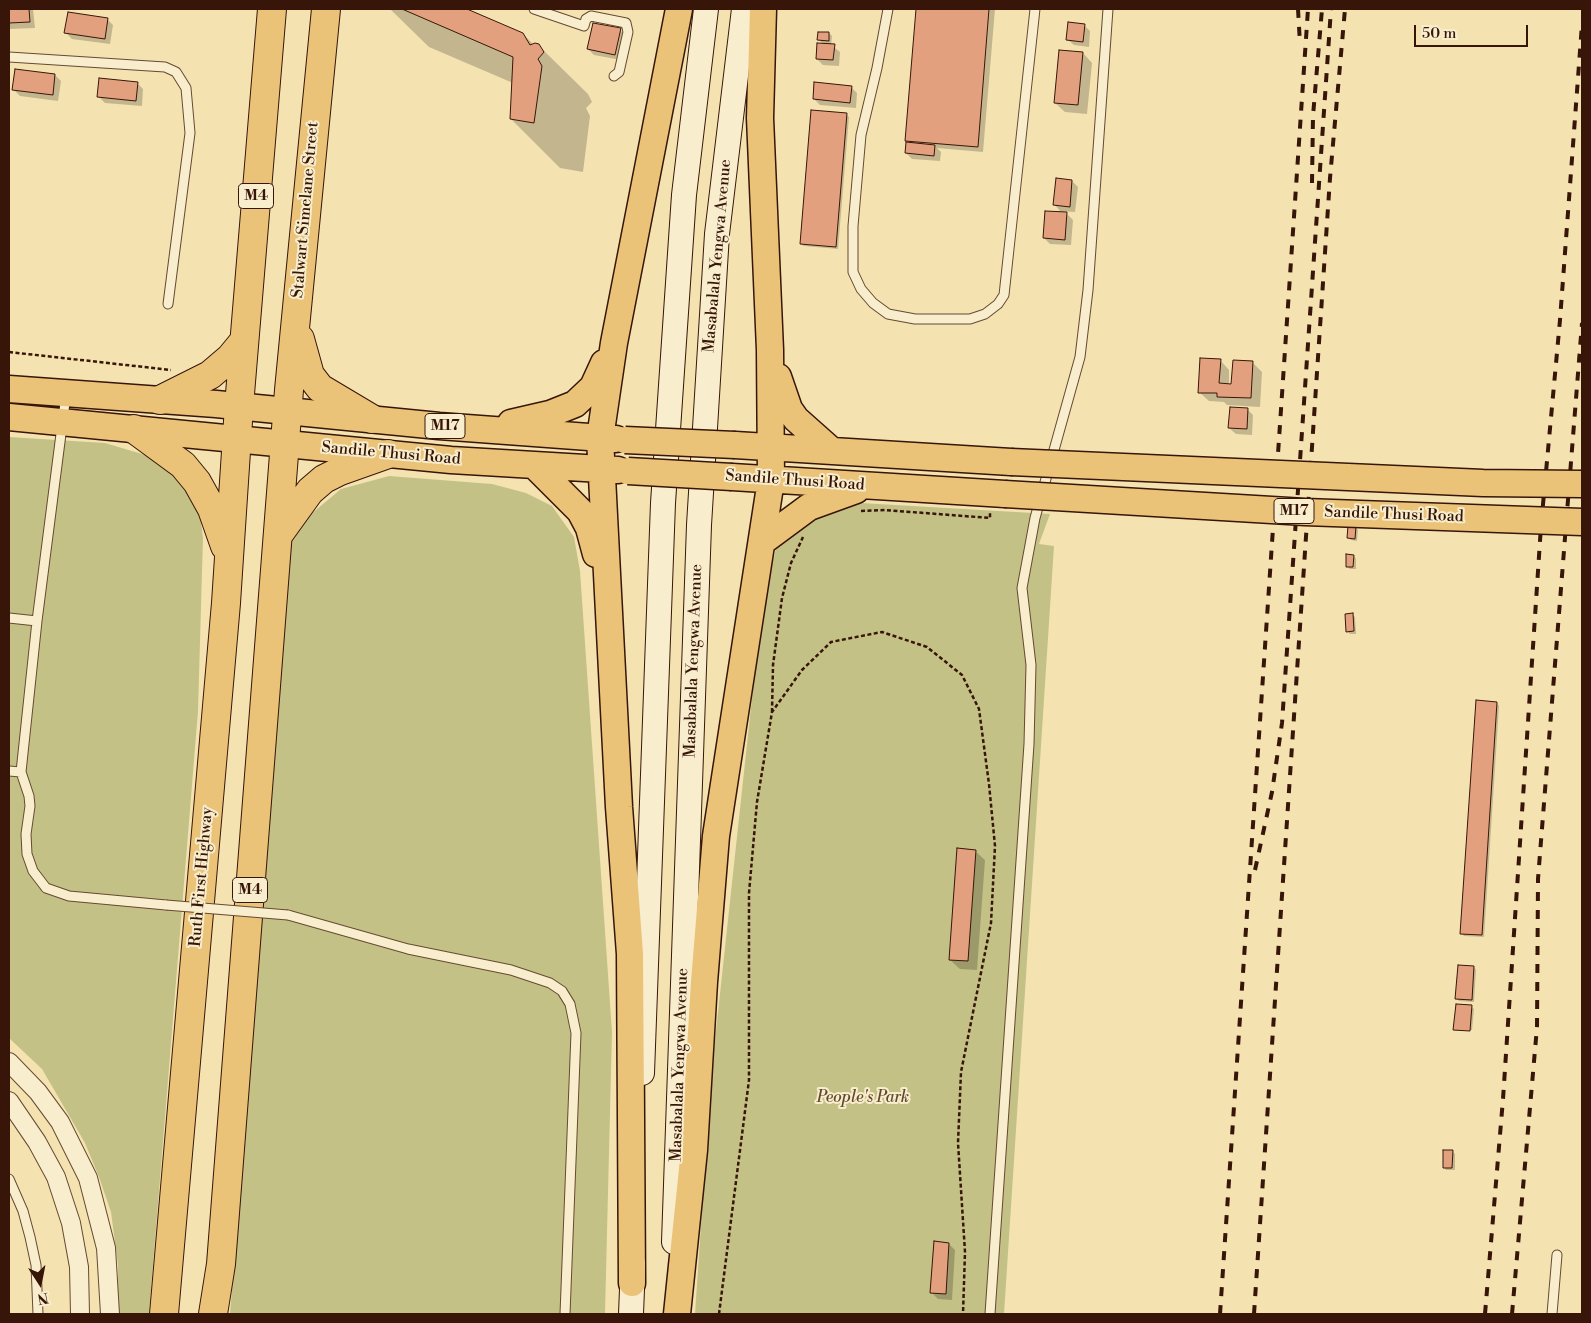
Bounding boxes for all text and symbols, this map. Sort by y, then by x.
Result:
scale bar [1416,15,1530,47]
text: 50 m [1422,24,1456,43]
street label: Stalwart Simelane Street [289,121,323,299]
street label: Masabalala Yengwa Avenue [700,159,736,353]
road number: M4 [238,184,274,208]
road number: M17 [425,414,465,438]
street label: Sandile Thusi Road [321,438,461,470]
street label: Sandile Thusi Road [725,467,865,495]
road number: M17 [1274,498,1314,524]
street label: Sandile Thusi Road [1324,503,1464,527]
street label: Masabalala Yengwa Avenue [681,564,707,758]
street label: Ruth First Highway [186,806,218,948]
road number: M4 [232,878,268,902]
street label: Masabalala Yengwa Avenue [667,968,693,1162]
park label: People's Park [817,1088,909,1108]
north arrow [15,1258,65,1308]
text: N [36,1288,50,1308]

